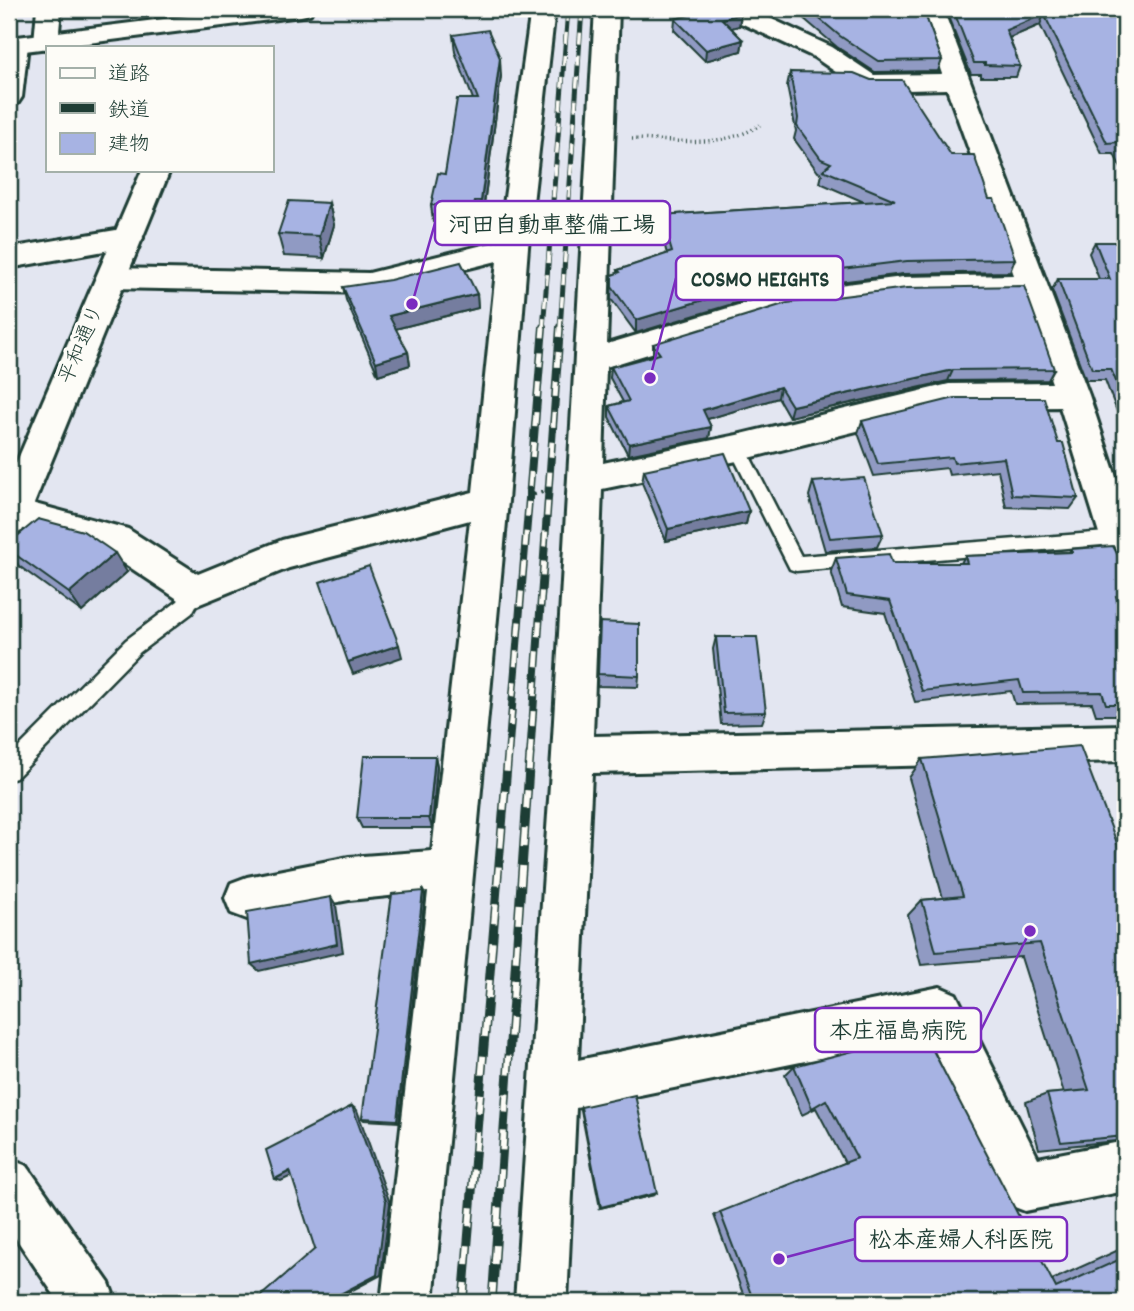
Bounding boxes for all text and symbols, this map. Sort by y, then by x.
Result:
legend [46,46,273,172]
text: 道路 [108,61,150,91]
text: 鉄道 [108,97,150,127]
text: 建物 [108,131,150,161]
callout: 河田自動車整備工場 [435,201,670,245]
text: 河田自動車整備工場 [449,211,656,244]
callout: COSMO HEIGHTS [676,256,843,300]
text: COSMO HEIGHTS [691,265,829,298]
street label: 平和通り [53,300,113,390]
callout: 本庄福島病院 [815,1008,981,1052]
text: 本庄福島病院 [829,1017,967,1050]
callout: 松本産婦人科医院 [855,1217,1067,1261]
text: 松本産婦人科医院 [869,1226,1053,1259]

